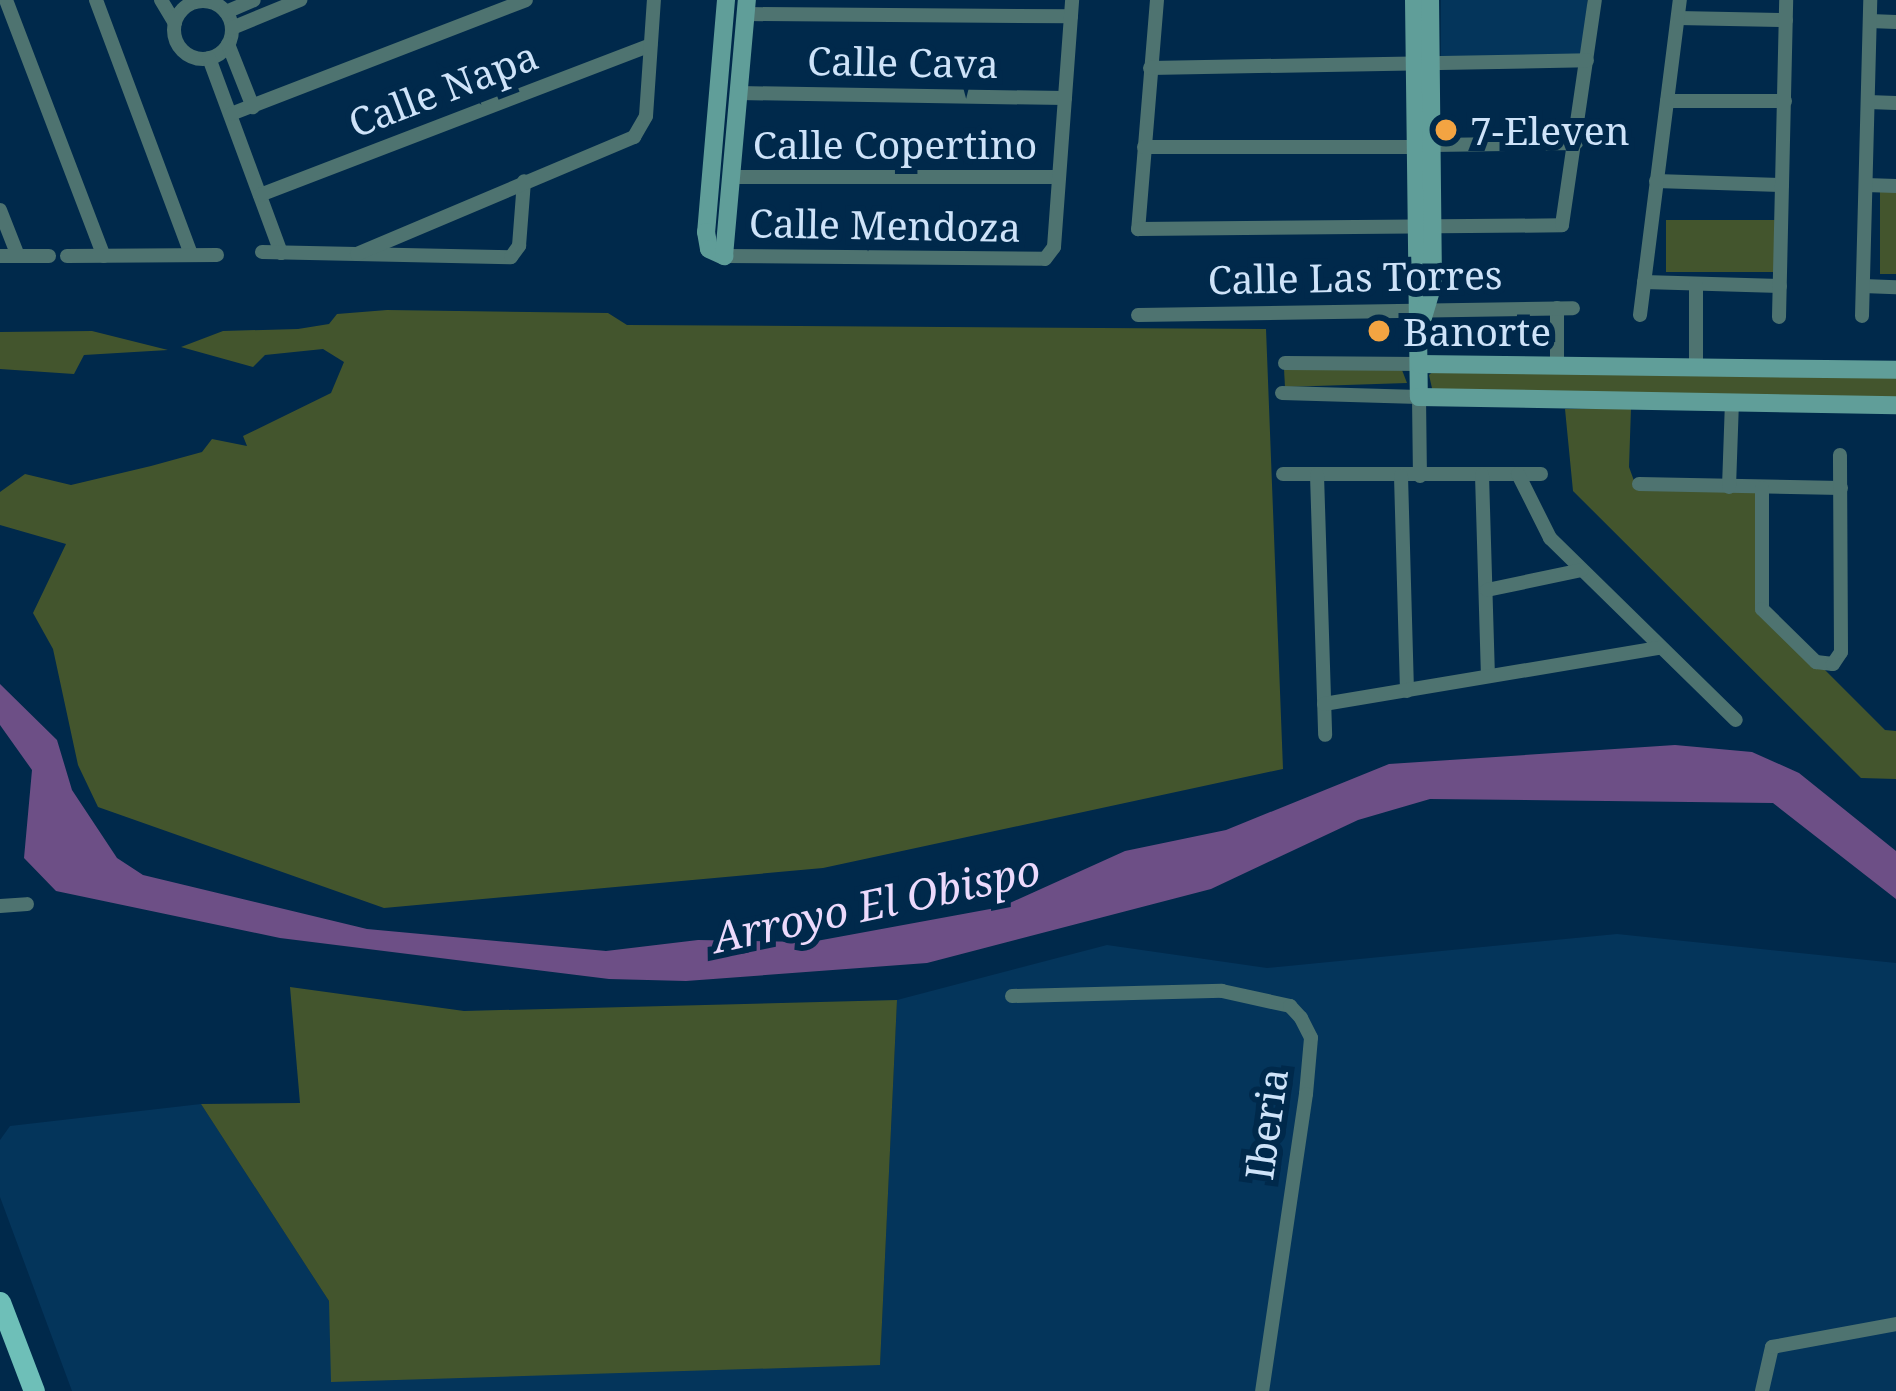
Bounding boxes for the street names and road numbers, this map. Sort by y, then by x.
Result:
street label: Calle Napa [342,32,544,146]
street label: Calle Cava [807,37,999,87]
street label: Calle Copertino [753,121,1037,167]
street label: Calle Mendoza [749,199,1021,251]
street label: Calle Las Torres [1207,251,1503,303]
street label: Iberia [1235,1065,1297,1183]

